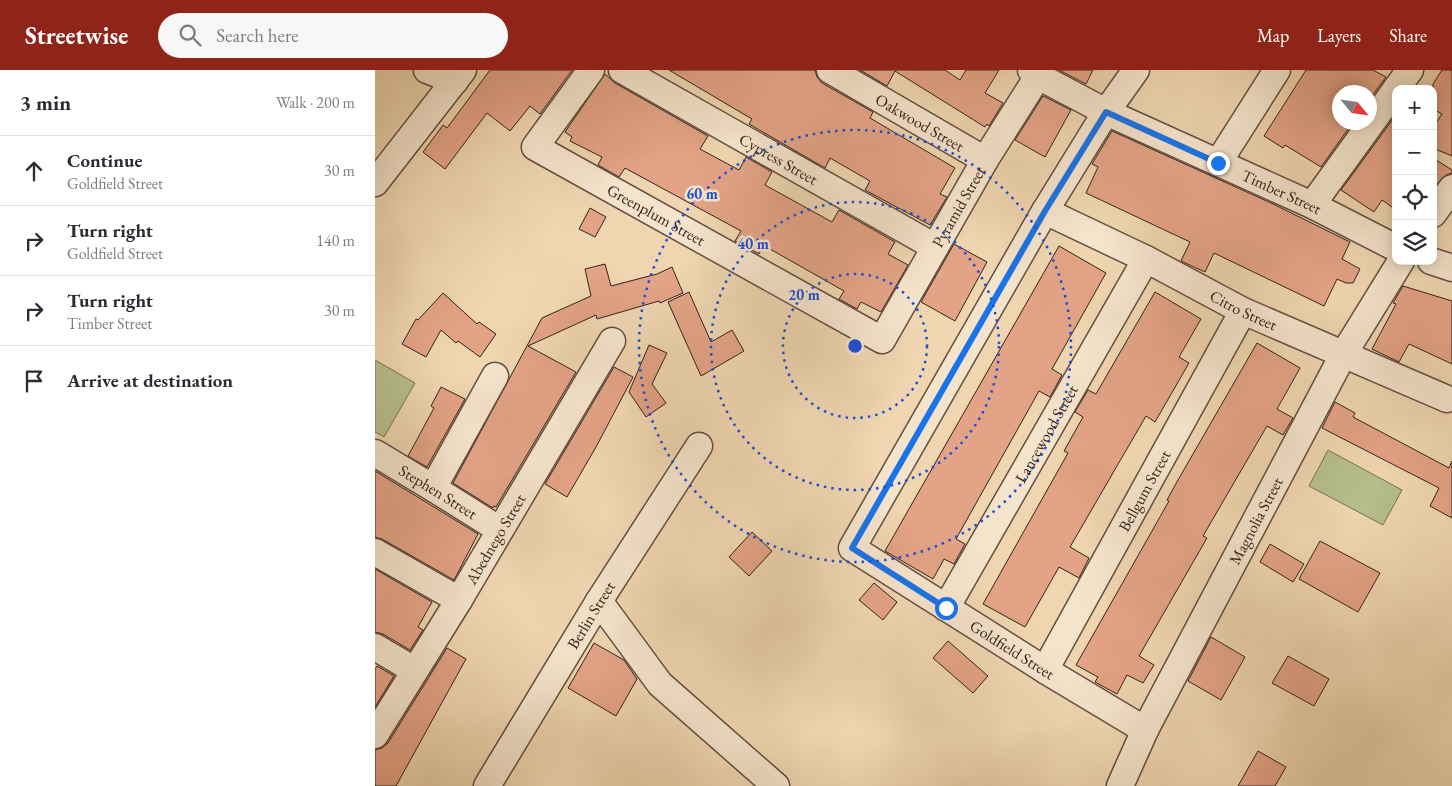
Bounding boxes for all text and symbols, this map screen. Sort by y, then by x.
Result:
search box [158,13,508,58]
text: Streetwise [25,20,128,51]
icon: search [176,21,204,49]
text: Search here [216,23,299,48]
text: Map [1257,24,1289,47]
text: Layers [1317,24,1361,47]
text: Share [1389,24,1427,47]
north arrow [1332,85,1377,130]
map controls [1392,85,1437,265]
button: + [1392,85,1437,130]
text: 3 min [20,89,71,116]
street label: Oakwood Street [872,89,968,157]
text: Walk · 200 m [276,92,355,113]
street label: Cypress Street [735,128,822,190]
button: − [1392,130,1437,175]
text: Continue [67,148,142,173]
route end [1207,152,1230,175]
icon: ahead [20,157,48,185]
text: 30 m [324,160,355,181]
street label: Pyramid Street [927,162,990,251]
street label: Timber Street [1238,165,1325,219]
text: Goldfield Street [67,173,163,194]
button: locate [1392,175,1437,220]
street label: Greenplum Street [603,179,709,251]
text: 60 m [686,184,718,203]
text: Turn right [67,218,153,243]
button: layers [1392,220,1437,265]
icon: right [20,227,48,255]
text: 140 m [316,230,355,251]
text: 40 m [737,234,769,253]
text: Goldfield Street [67,243,163,264]
text: 20 m [788,285,820,304]
street label: Citro Street [1206,285,1280,335]
text: Turn right [67,288,153,313]
icon: right [20,297,48,325]
text: 30 m [324,300,355,321]
text: Timber Street [67,313,152,334]
centre of rings [846,337,864,355]
icon: arrive [20,367,48,395]
text: Arrive at destination [67,368,233,393]
street label: Lancewood Street [1010,381,1083,487]
street label: Bellgum Street [1114,446,1175,535]
street label: Stephen Street [395,460,481,524]
street label: Magnolia Street [1224,474,1288,568]
street label: Abednego Street [460,490,530,589]
street label: Berlin Street [562,577,620,653]
route start [935,597,958,620]
street label: Goldfield Street [966,615,1058,684]

